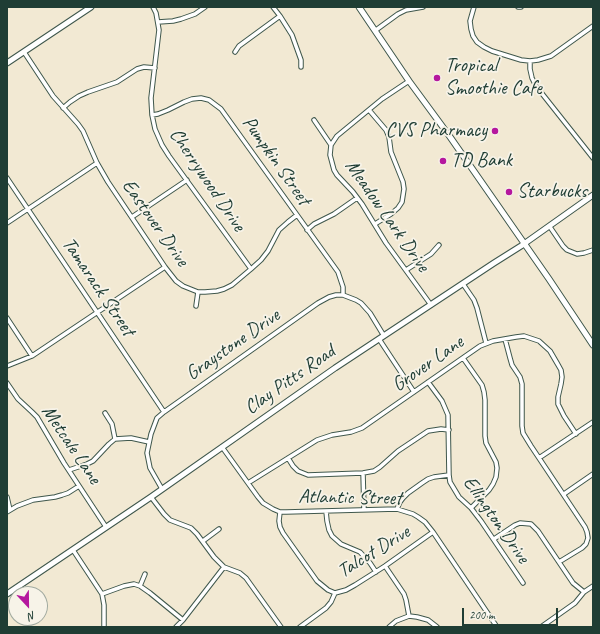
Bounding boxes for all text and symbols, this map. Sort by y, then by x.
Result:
place label: Tropical Smoothie Cafe [445,54,542,101]
marker: Tropical Smoothie Cafe [432,73,442,83]
street label: Pumpkin Street [237,112,315,210]
place label: CVS Pharmacy [386,119,487,143]
street label: Cherrywood Drive [164,124,250,236]
marker: CVS Pharmacy [490,126,500,136]
place label: TD Bank [451,149,512,173]
street label: Meadow Lark Drive [339,155,435,277]
marker: TD Bank [438,156,448,166]
street label: Eastover Drive [116,175,194,271]
place label: Starbucks [517,180,587,204]
marker: Starbucks [504,187,514,197]
street label: Tamarack Street [56,233,140,341]
street label: Graystone Drive [181,304,285,386]
street label: Grover Lane [388,331,468,397]
street label: Clay Pitts Road [240,340,340,420]
street label: Metcale Lane [36,401,106,489]
street label: Ellington Drive [457,472,535,568]
street label: Atlantic Street [298,485,402,511]
street label: Talcot Drive [333,520,415,584]
north arrow [8,586,48,626]
scale bar [464,600,560,626]
text: 200 m [469,607,495,623]
text: N [26,608,38,624]

